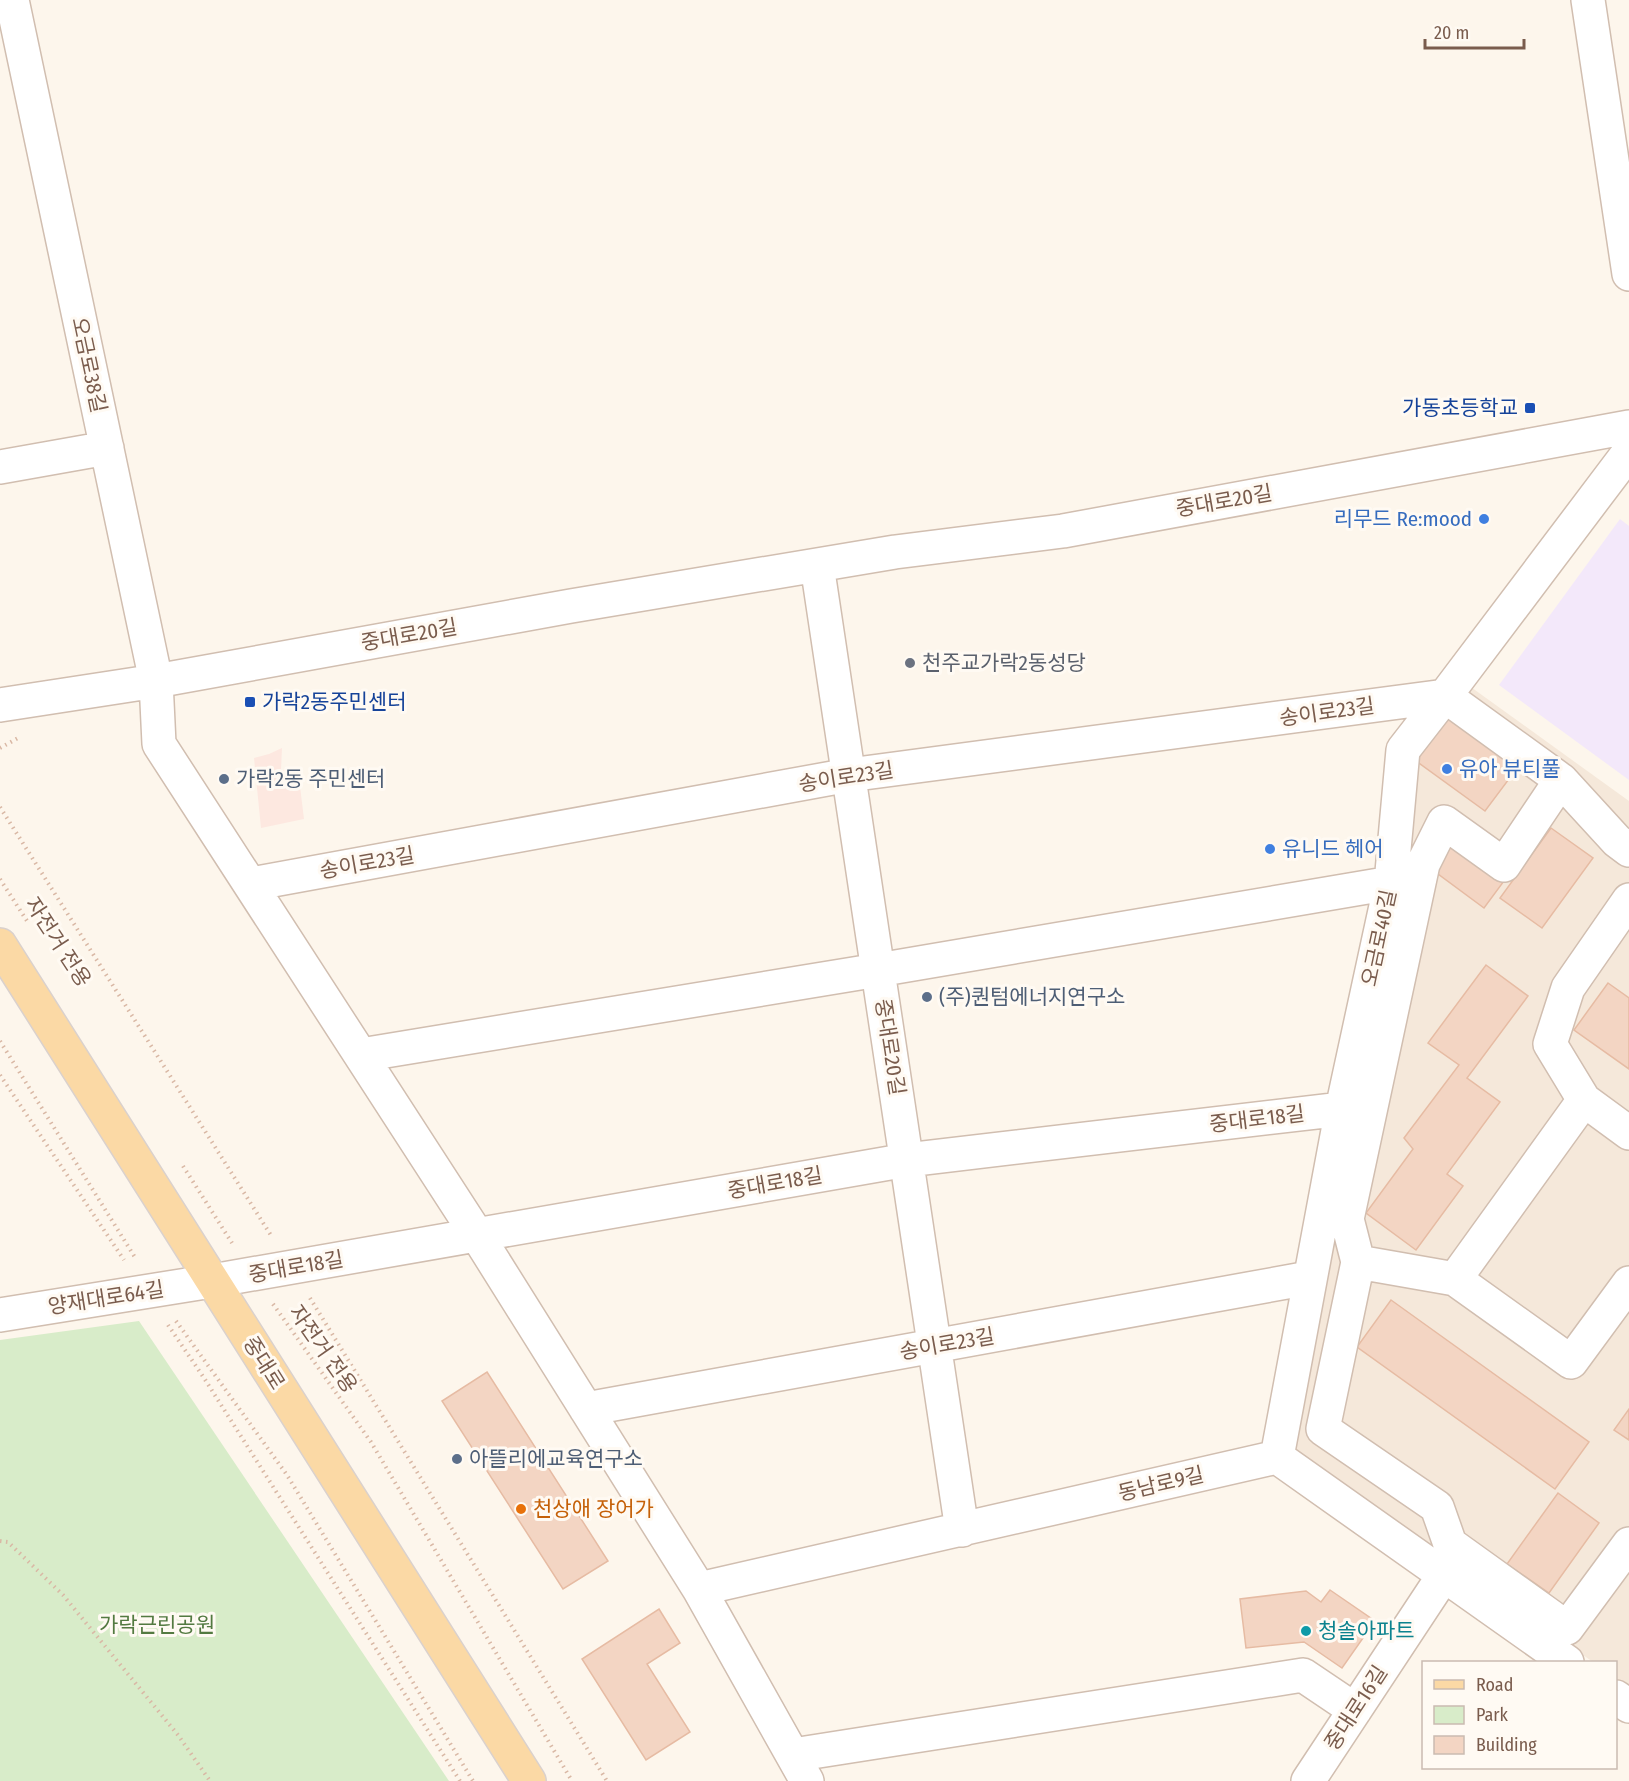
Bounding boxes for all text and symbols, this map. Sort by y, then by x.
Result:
scale bar [1425,12,1524,50]
text: 20 m [1434,22,1469,44]
street label: 오금로38길 [66,315,112,415]
place label: 가동초등학교 [1402,395,1518,421]
marker: 가동초등학교 [1523,401,1537,415]
street label: 중대로20길 [1174,480,1274,522]
place label: 리무드 Re:mood [1334,506,1472,532]
marker: 리무드 Re:mood [1477,512,1491,526]
street label: 중대로20길 [359,614,459,656]
place label: 천주교가락2동성당 [922,650,1086,676]
marker: 천주교가락2동성당 [903,656,917,670]
place label: 가락2동주민센터 [262,689,407,715]
street label: 송이로23길 [1278,692,1376,732]
marker: 가락2동주민센터 [243,695,257,709]
place label: 유아 뷰티풀 [1459,756,1561,782]
street label: 송이로23길 [797,757,895,797]
marker: 유아 뷰티풀 [1440,762,1454,776]
place label: 가락2동 주민센터 [236,766,385,792]
marker: 가락2동 주민센터 [217,772,231,786]
place label: 유니드 헤어 [1282,836,1384,862]
street label: 송이로23길 [317,842,417,884]
marker: 유니드 헤어 [1263,842,1277,856]
street label: 오금로40길 [1356,887,1402,989]
street label: 자전거 전용 [19,892,97,992]
place label: (주)퀀텀에너지연구소 [939,984,1125,1010]
marker: (주)퀀텀에너지연구소 [920,990,934,1004]
street label: 중대로20길 [870,997,910,1097]
street label: 중대로18길 [1208,1100,1306,1138]
street label: 중대로18길 [725,1162,825,1204]
street label: 중대로18길 [246,1246,346,1288]
street label: 양재대로64길 [46,1276,166,1320]
street label: 자전거 전용 [283,1300,363,1398]
street label: 송이로23길 [897,1323,997,1365]
street label: 중대로 [238,1332,290,1394]
place label: 아뜰리에교육연구소 [469,1446,643,1472]
marker: 아뜰리에교육연구소 [450,1452,464,1466]
street label: 동남로9길 [1115,1461,1207,1507]
place label: 천상애 장어가 [533,1496,654,1522]
marker: 천상애 장어가 [514,1502,528,1516]
park label: 가락근린공원 [99,1612,215,1638]
place label: 청솔아파트 [1318,1618,1415,1644]
marker: 청솔아파트 [1299,1624,1313,1638]
street label: 중대로16길 [1319,1661,1393,1755]
legend [1422,1661,1617,1769]
text: Road [1476,1674,1513,1696]
text: Park [1476,1704,1509,1726]
text: Building [1476,1734,1537,1756]

